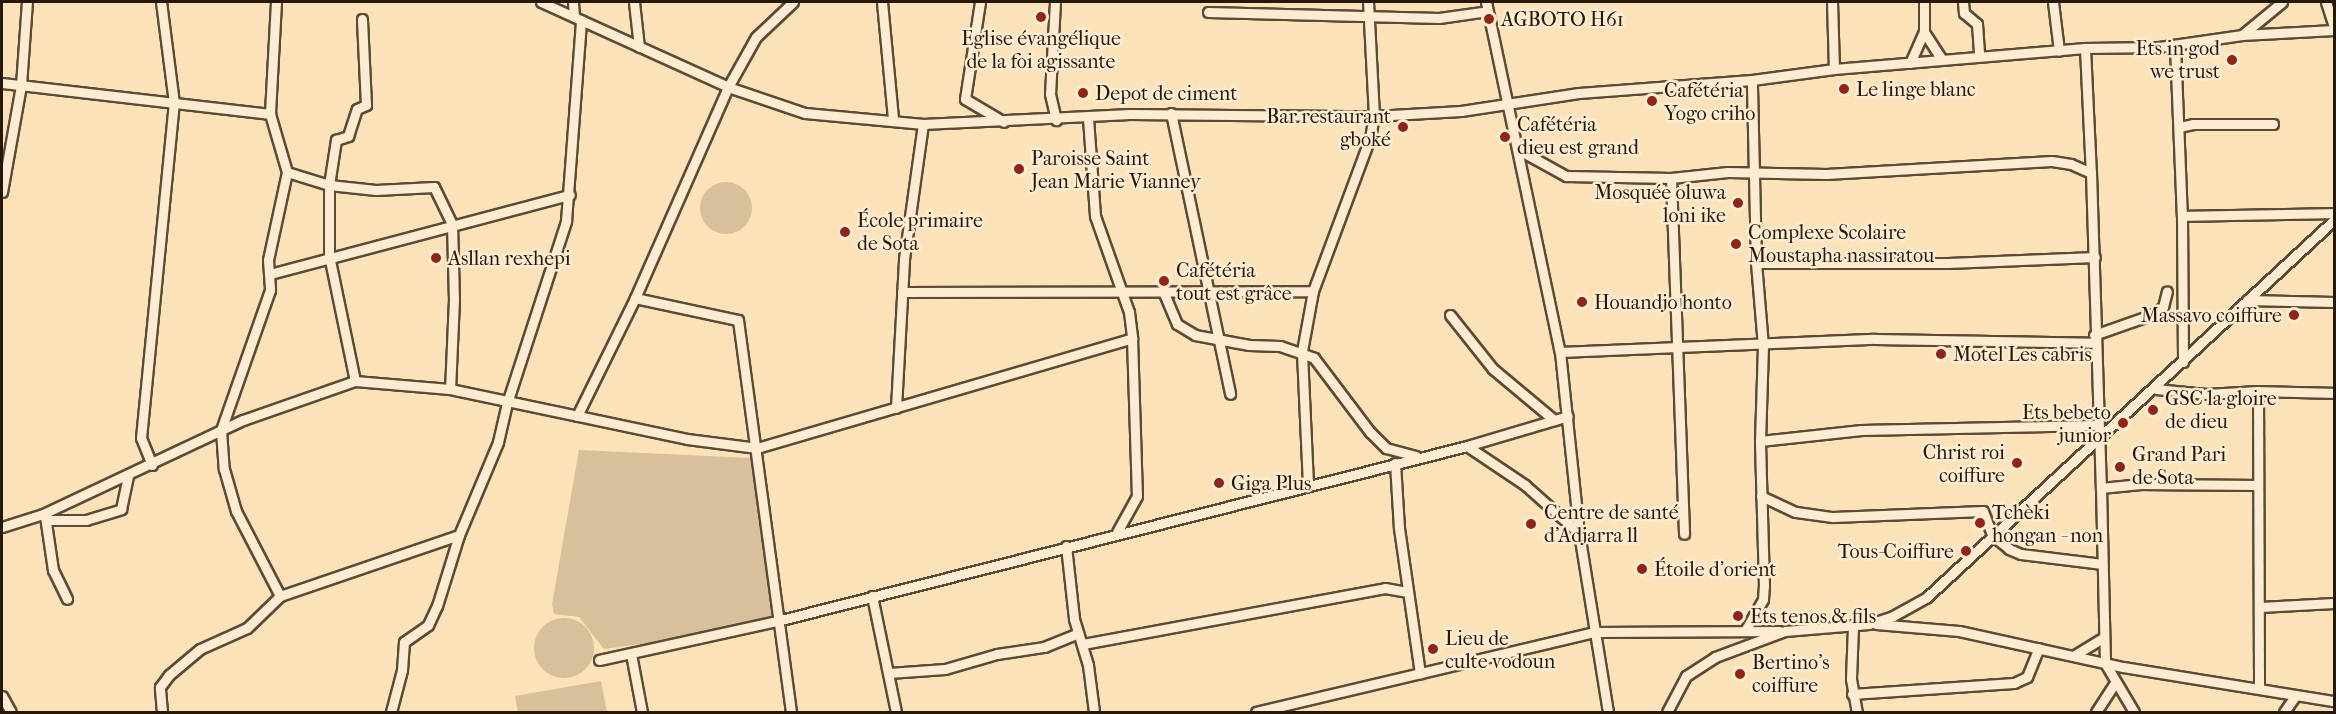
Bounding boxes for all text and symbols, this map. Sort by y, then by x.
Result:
place label: AGBOTO H61 [1501,7,1624,31]
marker: Eglise évangélique de la foi agissante [1034,10,1048,24]
marker: AGBOTO H61 [1482,12,1496,26]
place label: Eglise évangélique de la foi agissante [961,27,1121,74]
place label: Ets in god we trust [2136,36,2220,83]
marker: Ets in god we trust [2225,53,2239,67]
place label: Le linge blanc [1856,77,1976,101]
place label: Cafétéria Yogo criho [1664,78,1756,125]
place label: Depot de ciment [1095,81,1237,105]
marker: Le linge blanc [1837,82,1851,96]
marker: Depot de ciment [1076,86,1090,100]
marker: Cafétéria Yogo criho [1645,94,1659,108]
place label: Bar restaurant gboké [1266,104,1391,151]
place label: Cafétéria dieu est grand [1517,113,1639,160]
marker: Bar restaurant gboké [1396,120,1410,134]
marker: Cafétéria dieu est grand [1498,130,1512,144]
place label: Paroisse Saint Jean Marie Vianney [1031,146,1201,193]
marker: Paroisse Saint Jean Marie Vianney [1012,162,1026,176]
place label: Mosquée oluwa loni ike [1594,180,1726,227]
marker: Mosquée oluwa loni ike [1731,196,1745,210]
place label: École primaire de Sota [857,208,983,255]
place label: Complexe Scolaire Moustapha nassiratou [1748,220,1934,267]
marker: École primaire de Sota [838,225,852,239]
marker: Complexe Scolaire Moustapha nassiratou [1729,237,1743,251]
place label: Asllan rexhepi [448,246,571,270]
marker: Asllan rexhepi [429,251,443,265]
place label: Cafétéria tout est grâce [1176,258,1292,305]
marker: Cafétéria tout est grâce [1157,274,1171,288]
place label: Houandjo honto [1594,290,1732,314]
marker: Houandjo honto [1575,295,1589,309]
place label: Massavo coiffure [2141,303,2282,327]
marker: Massavo coiffure [2287,308,2301,322]
place label: Motel Les cabris [1953,342,2092,366]
marker: Motel Les cabris [1934,347,1948,361]
place label: GSC la gloire de dieu [2165,386,2277,433]
place label: Ets bebeto junior [2022,400,2111,447]
marker: GSC la gloire de dieu [2146,403,2160,417]
marker: Ets bebeto junior [2116,416,2130,430]
place label: Christ roi coiffure [1923,440,2005,487]
place label: Grand Pari de Sota [2132,443,2226,490]
marker: Christ roi coiffure [2010,456,2024,470]
marker: Grand Pari de Sota [2113,460,2127,474]
place label: Giga Plus [1231,471,1311,495]
marker: Giga Plus [1212,476,1226,490]
place label: Centre de santé d'Adjarra ll [1544,500,1679,547]
place label: Tchèki hongan - non [1992,500,2103,547]
marker: Centre de santé d'Adjarra ll [1522,515,1540,533]
marker: Tchèki hongan - non [1973,516,1987,530]
place label: Tous-Coiffure [1838,539,1954,563]
marker: Tous-Coiffure [1959,544,1973,558]
place label: Étoile d'orient [1654,557,1777,581]
marker: Étoile d'orient [1635,562,1649,576]
place label: Ets tenos & fils [1750,604,1876,628]
marker: Ets tenos & fils [1731,609,1745,623]
place label: Lieu de culte vodoun [1445,626,1555,673]
marker: Lieu de culte vodoun [1426,642,1440,656]
place label: Bertino's coiffure [1752,650,1830,697]
marker: Bertino's coiffure [1733,667,1747,681]

